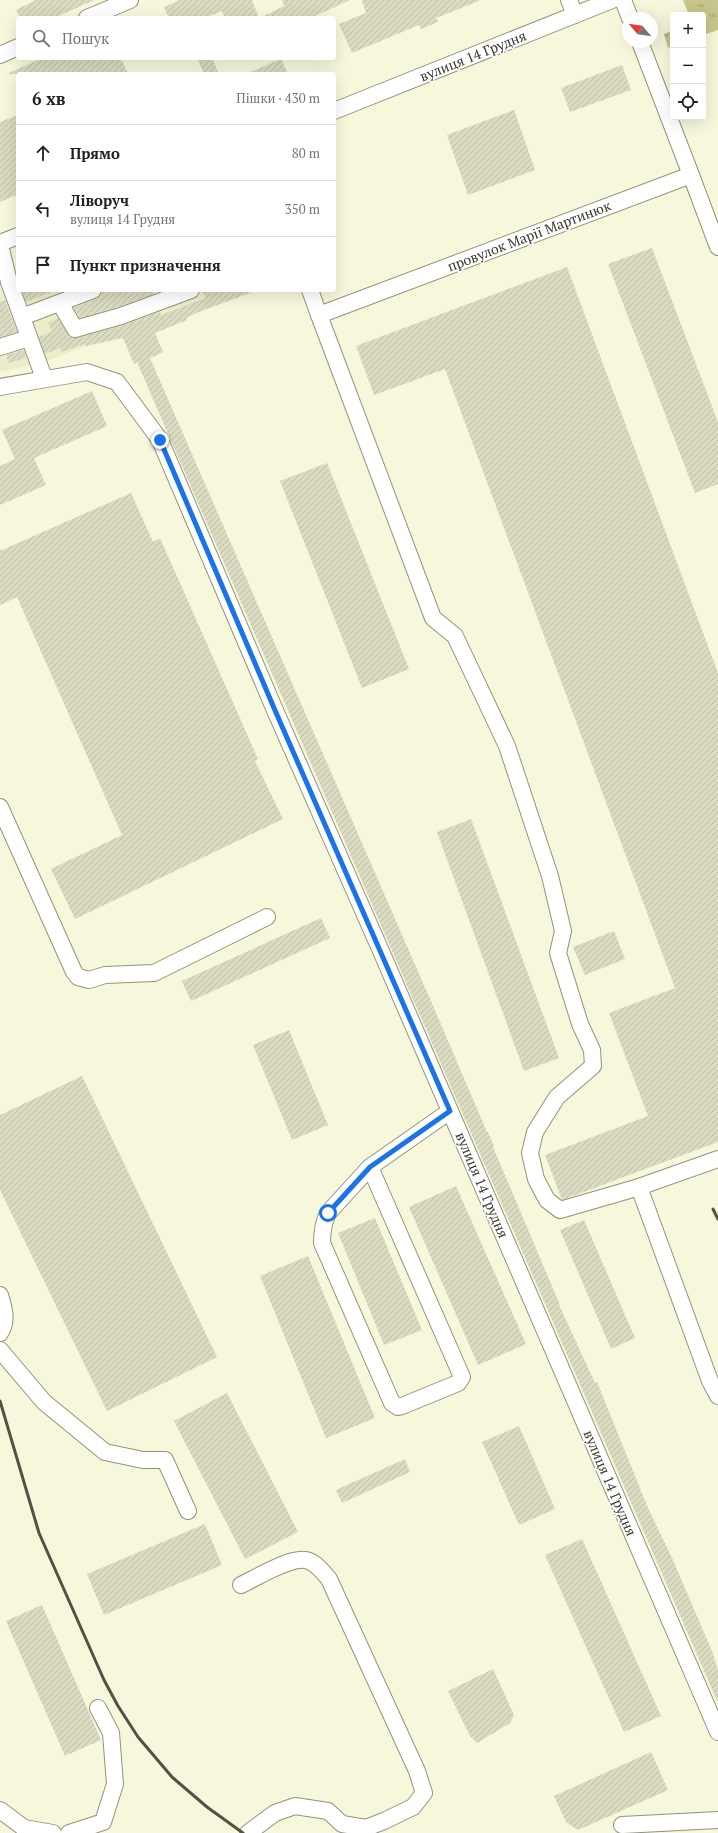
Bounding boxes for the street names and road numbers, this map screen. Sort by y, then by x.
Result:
street label: вулиця 14 Грудня [417,26,529,86]
street label: провулок Марії Мартинюк [444,195,614,276]
street label: вулиця 14 Грудня [452,1129,513,1241]
street label: вулиця 14 Грудня [580,1427,641,1539]

